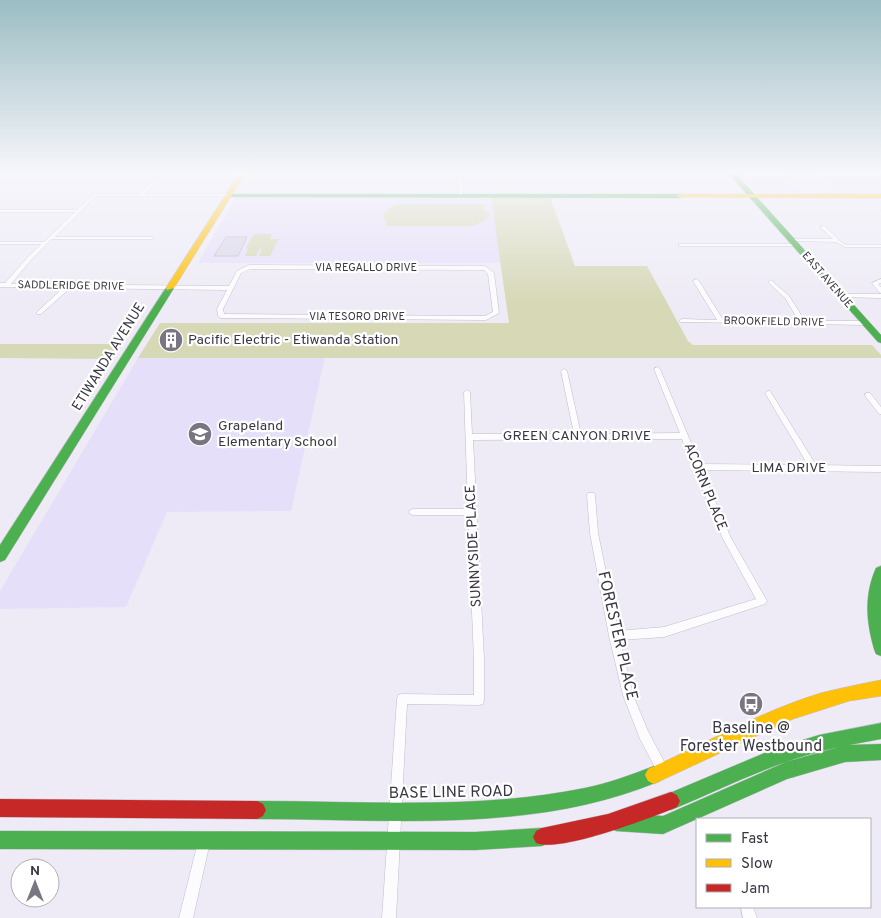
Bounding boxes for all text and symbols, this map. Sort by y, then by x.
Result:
street label: EAST AVENUE [799,249,855,311]
street label: VIA REGALLO DRIVE [315,261,417,275]
street label: SADDLERIDGE DRIVE [17,278,125,294]
street label: ETIWANDA AVENUE [69,300,149,414]
street label: VIA TESORO DRIVE [309,310,405,324]
street label: BROOKFIELD DRIVE [723,314,825,330]
building icon: Pacific Electric - Etiwanda Station [158,327,184,353]
place label: Pacific Electric - Etiwanda Station [188,332,398,349]
place label: Grapeland Elementary School [218,418,337,451]
school or university icon: Grapeland Elementary School [187,421,213,447]
street label: GREEN CANYON DRIVE [503,428,651,445]
street label: ACORN PLACE [680,440,730,534]
street label: LIMA DRIVE [752,460,826,477]
street label: SUNNYSIDE PLACE [462,484,486,608]
street label: FORESTER PLACE [592,569,642,703]
bus stop icon: Baseline @ Forester Westbound [738,691,764,717]
place label: Baseline @ Forester Westbound [680,719,822,757]
street label: BASE LINE ROAD [389,782,513,804]
legend [696,818,871,908]
text: Fast [741,830,769,849]
text: Slow [741,855,773,874]
north arrow [10,858,60,908]
text: N [30,863,40,880]
text: Jam [741,880,770,899]

